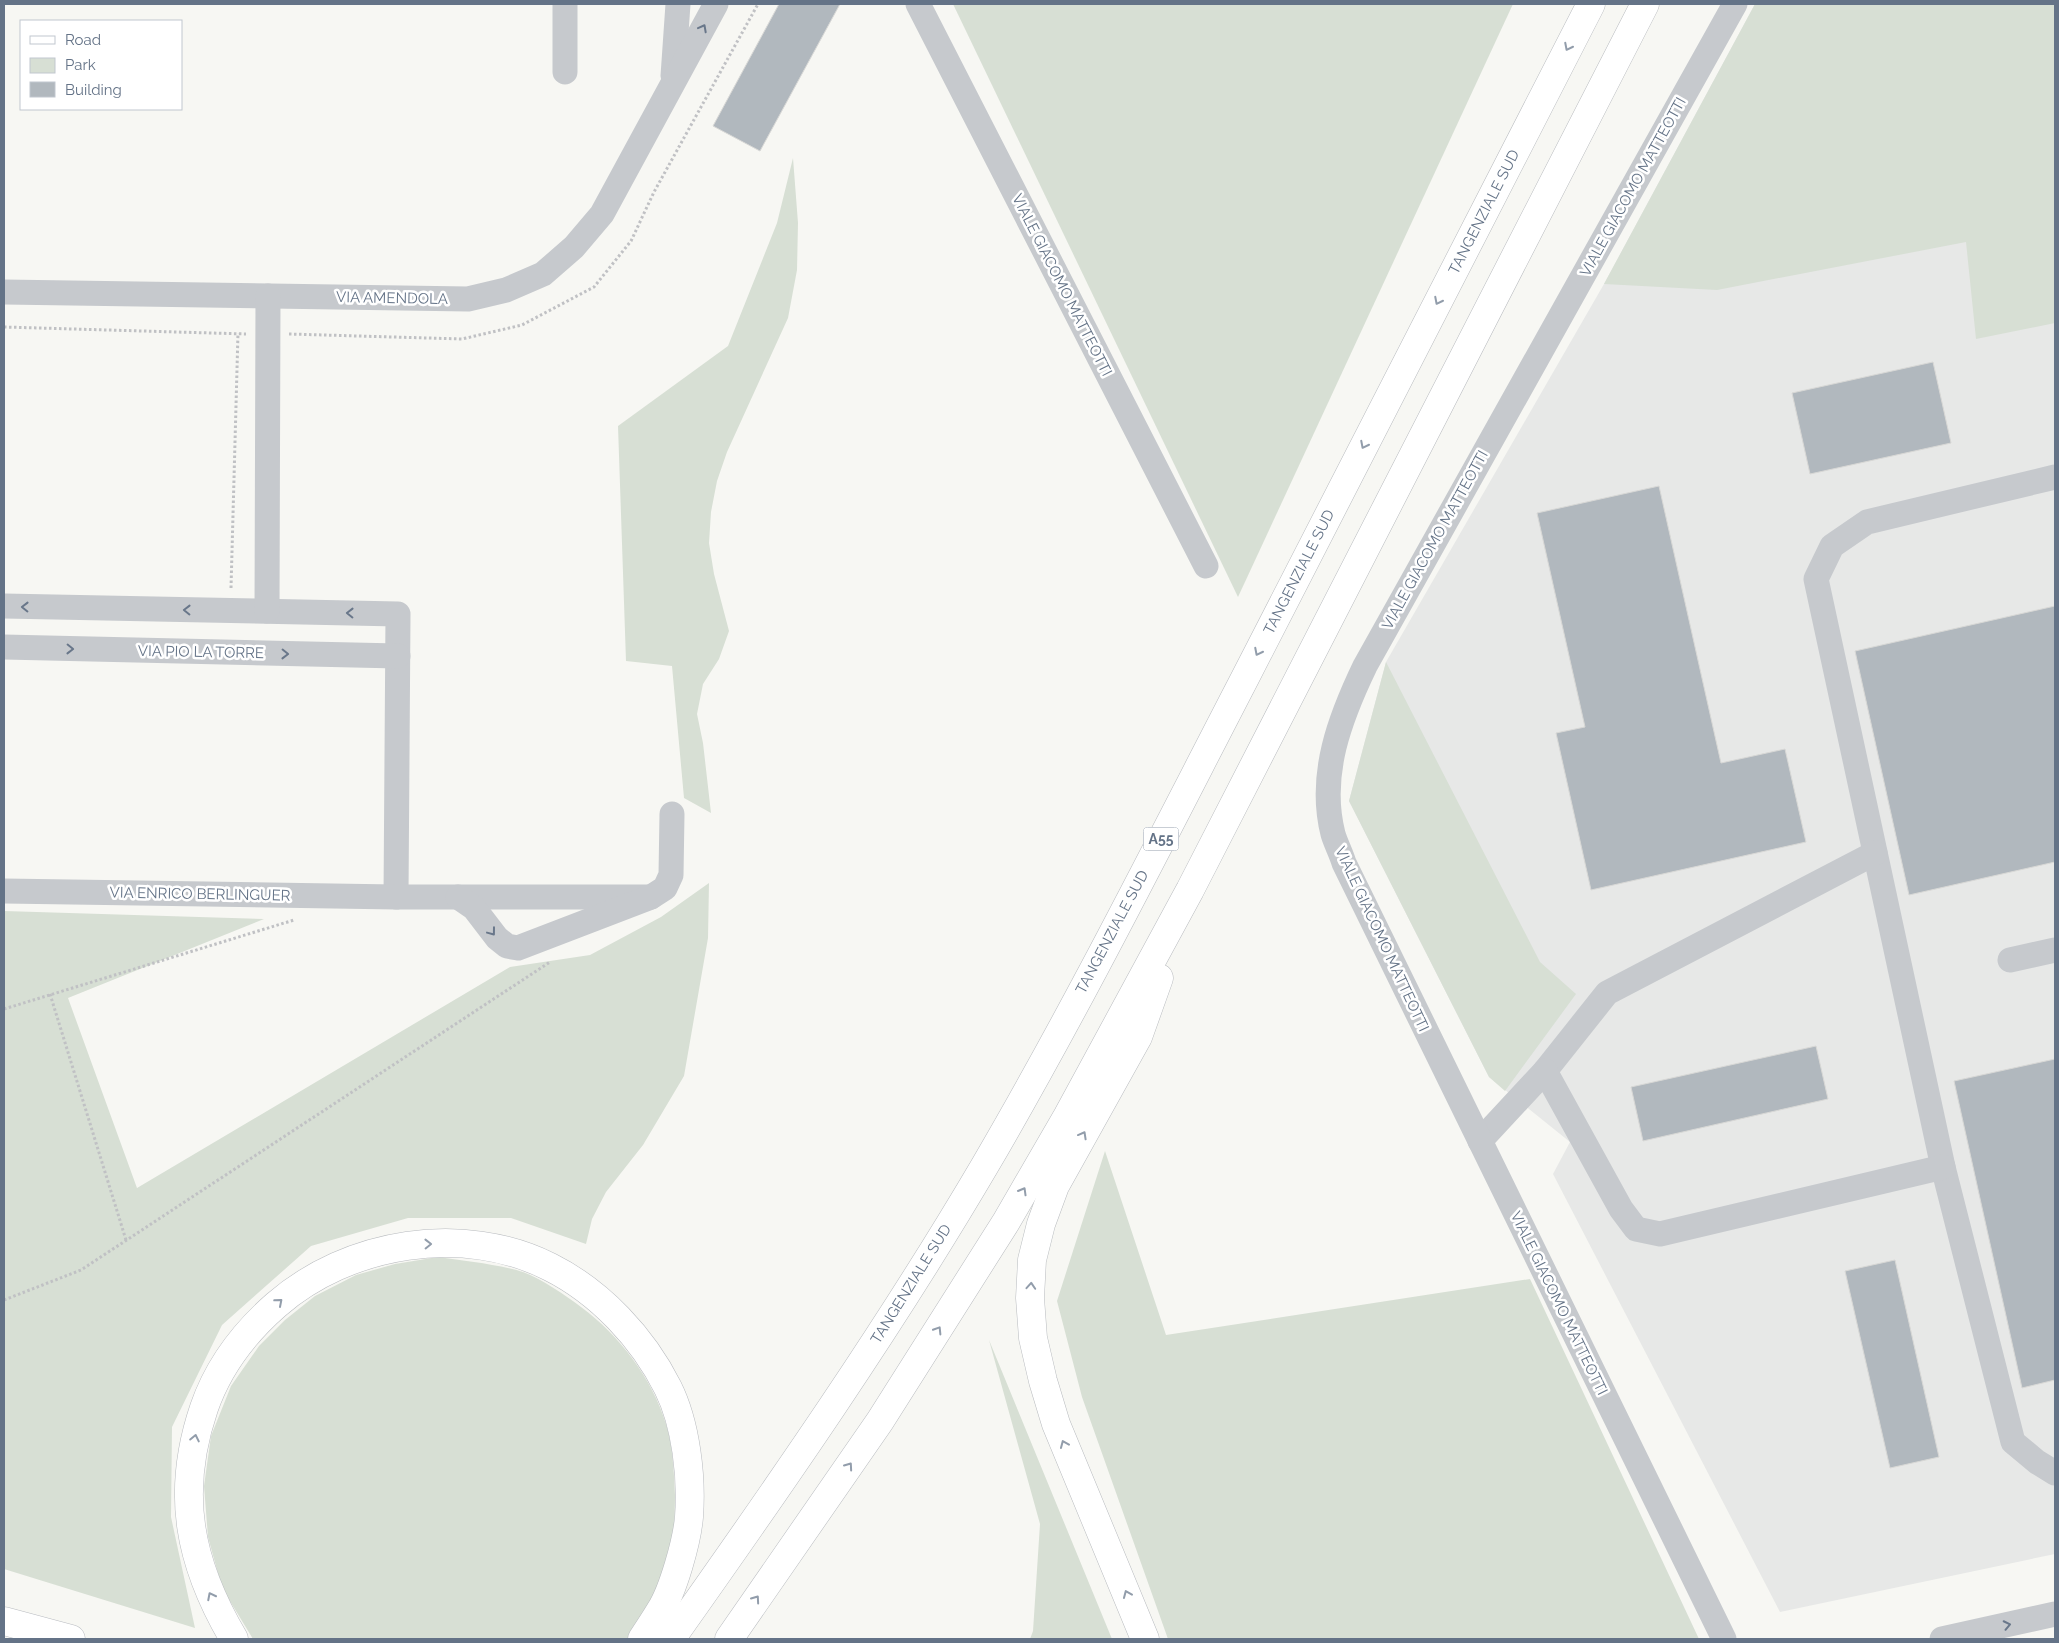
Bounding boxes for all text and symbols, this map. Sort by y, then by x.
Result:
legend [20,20,182,110]
one-way arrow [696,25,706,34]
text: Road [65,31,101,49]
one-way arrow [1564,42,1574,51]
text: Park [65,56,96,74]
text: Building [65,81,122,99]
street label: VIALE GIACOMO MATTEOTTI [1576,94,1690,280]
street label: TANGENZIALE SUD [1445,146,1523,277]
street label: VIALE GIACOMO MATTEOTTI [1008,191,1116,379]
street label: VIA AMENDOLA [336,288,448,308]
one-way arrow [1434,295,1444,304]
one-way arrow [1360,440,1370,449]
street label: VIALE GIACOMO MATTEOTTI [1378,447,1492,633]
street label: TANGENZIALE SUD [1260,506,1338,637]
one-way arrow [20,601,28,612]
one-way arrow [183,605,190,615]
one-way arrow [345,608,353,618]
street label: VIA PIO LA TORRE [138,642,264,662]
one-way arrow [66,644,74,654]
one-way arrow [1254,647,1264,656]
one-way arrow [281,648,289,659]
road number: A55 [1144,828,1178,851]
street label: VIALE GIACOMO MATTEOTTI [1331,844,1433,1034]
street label: TANGENZIALE SUD [1072,867,1152,997]
street label: VIA ENRICO BERLINGUER [109,883,291,905]
one-way arrow [486,926,495,935]
one-way arrow [1077,1131,1087,1140]
one-way arrow [1017,1188,1027,1197]
street label: VIALE GIACOMO MATTEOTTI [1507,1208,1611,1398]
street label: TANGENZIALE SUD [867,1221,955,1347]
one-way arrow [424,1239,432,1249]
one-way arrow [1025,1282,1036,1290]
one-way arrow [274,1299,283,1308]
one-way arrow [932,1326,942,1335]
one-way arrow [189,1433,200,1442]
one-way arrow [1060,1440,1071,1449]
one-way arrow [843,1462,852,1471]
one-way arrow [1123,1590,1133,1599]
one-way arrow [207,1592,217,1601]
one-way arrow [750,1595,759,1605]
one-way arrow [2002,1620,2011,1631]

